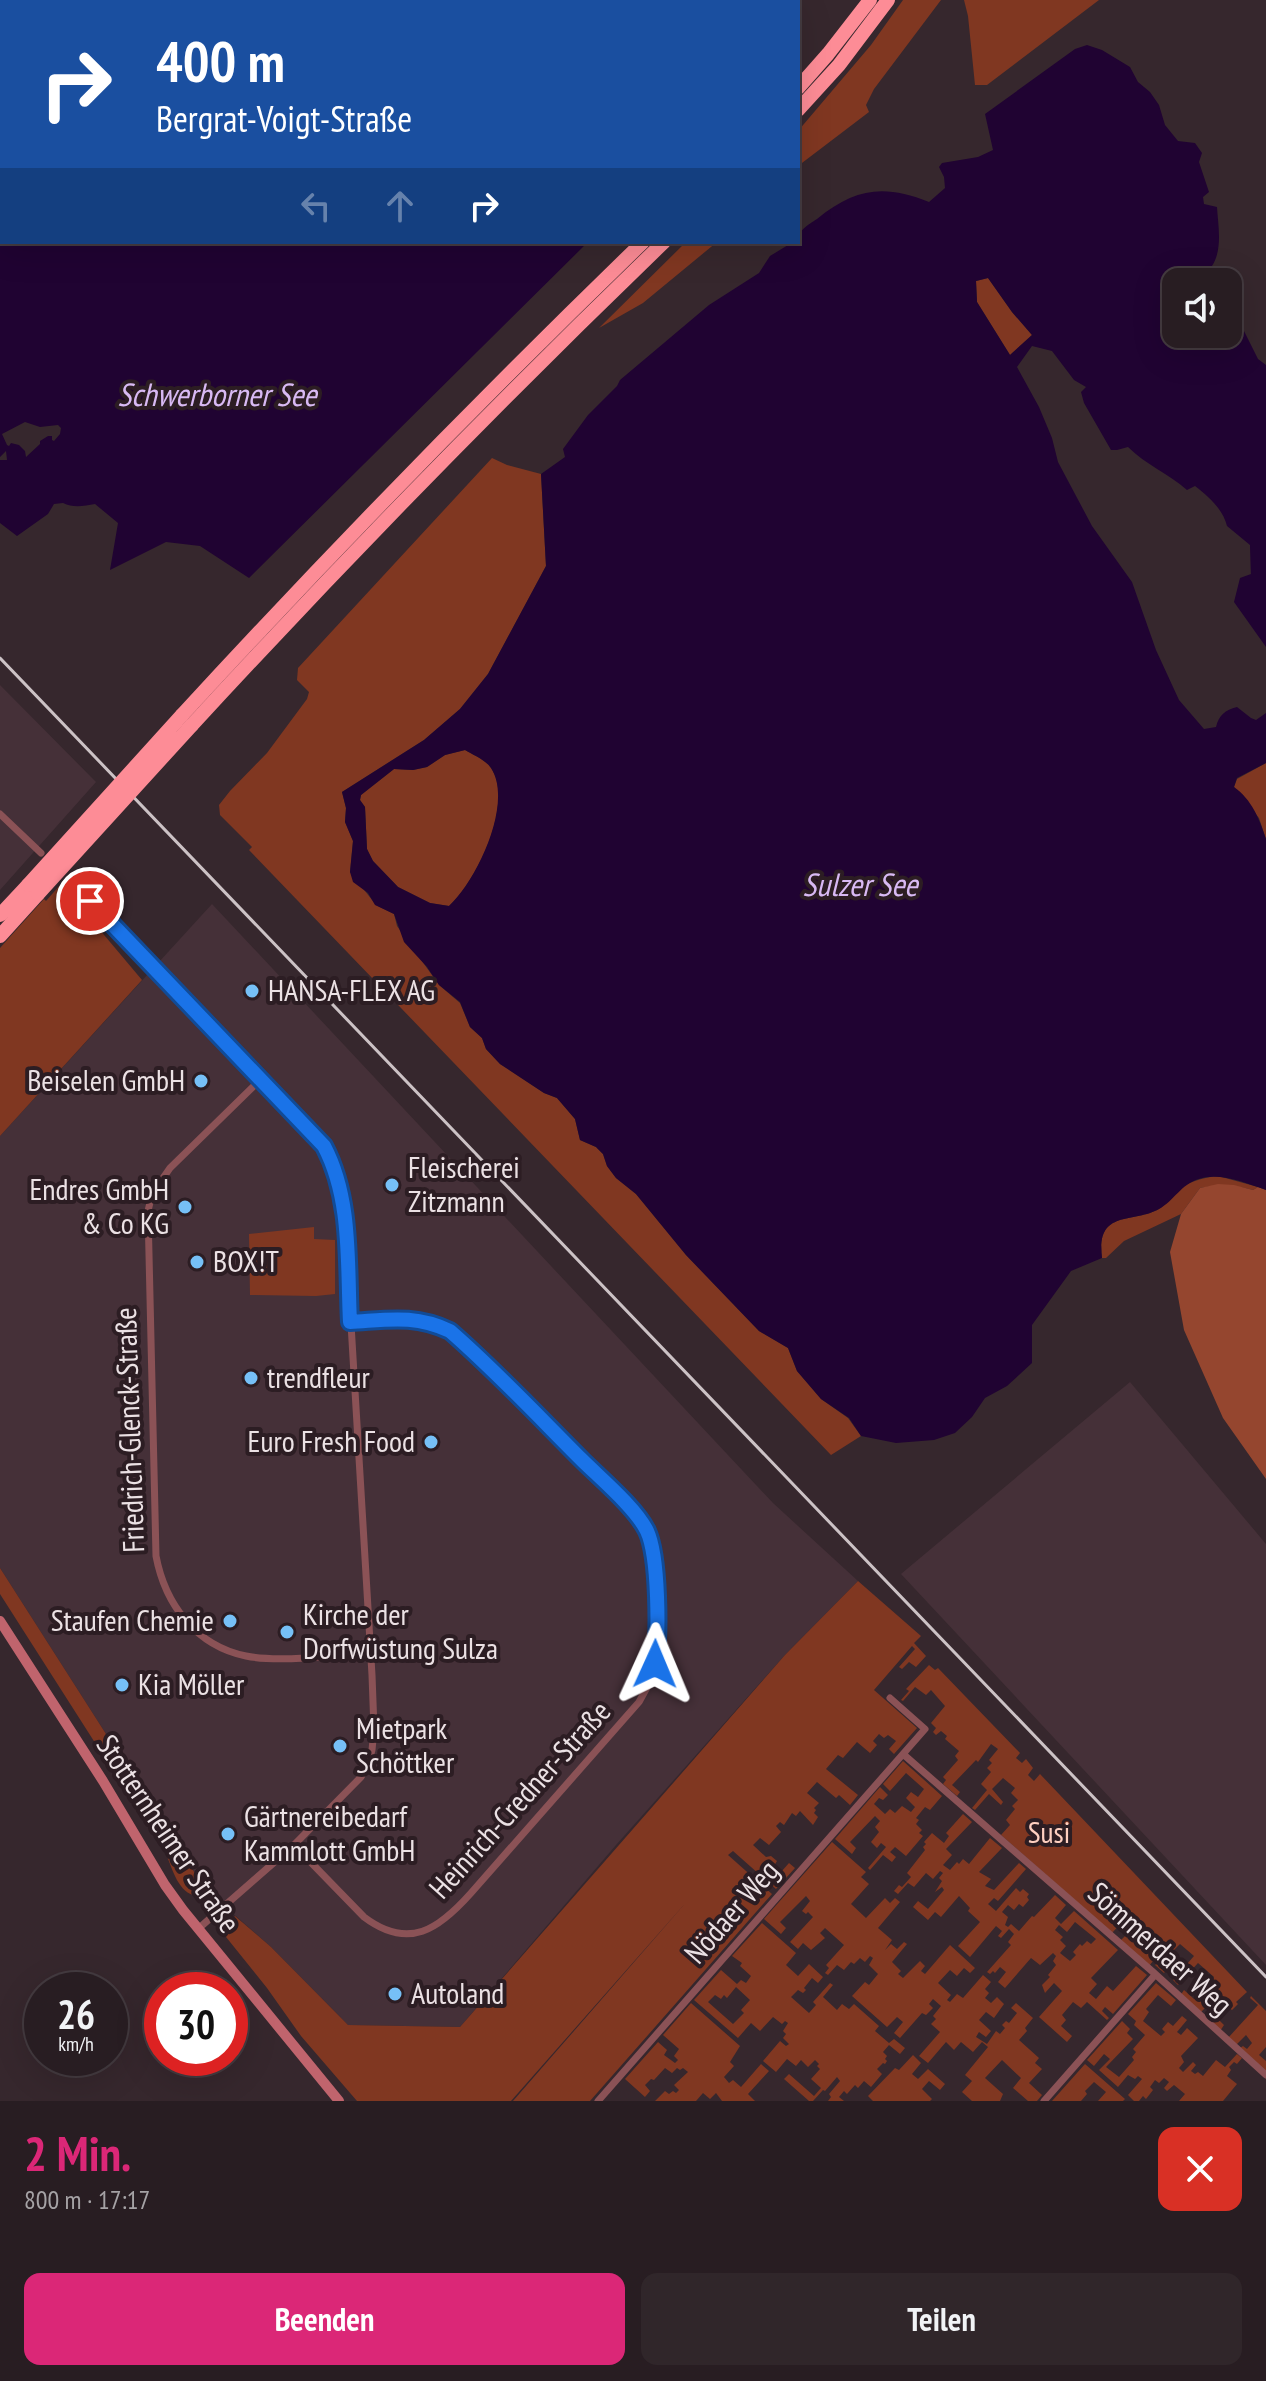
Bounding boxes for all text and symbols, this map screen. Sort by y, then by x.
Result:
text: 400 m [156,25,285,97]
icon: right [24,32,128,136]
text: Bergrat-Voigt-Straße [156,95,412,142]
icon: left [294,184,338,228]
icon: ahead [378,184,422,228]
icon: right [462,184,506,228]
map controls [1162,268,1242,348]
button: sound [1162,268,1242,348]
water label: Schwerborner See [118,373,318,415]
water label: Sulzer See [803,863,919,905]
pin [56,867,124,935]
icon: arrive [68,879,112,923]
place label: HANSA-FLEX AG [268,970,435,1009]
marker: HANSA-FLEX AG [243,982,261,1000]
place label: Beiselen GmbH [27,1060,185,1099]
marker: Beiselen GmbH [192,1072,210,1090]
place label: Fleischerei Zitzmann [408,1147,520,1220]
place label: Endres GmbH & Co KG [29,1169,169,1242]
marker: Fleischerei Zitzmann [383,1176,401,1194]
marker: Endres GmbH & Co KG [176,1198,194,1216]
place label: BOX!T [213,1241,279,1280]
marker: BOX!T [188,1253,206,1271]
street label: Friedrich-Glenck-Straße [105,1307,152,1553]
place label: trendfleur [267,1357,370,1396]
marker: trendfleur [242,1369,260,1387]
place label: Euro Fresh Food [248,1421,415,1460]
marker: Euro Fresh Food [422,1433,440,1451]
place label: Kirche der Dorfwüstung Sulza [303,1594,498,1667]
place label: Staufen Chemie [51,1600,214,1639]
marker: Staufen Chemie [221,1612,239,1630]
position arrow [613,1622,697,1706]
marker: Kirche der Dorfwüstung Sulza [278,1623,296,1641]
place label: Kia Möller [138,1664,245,1703]
marker: Kia Möller [113,1676,131,1694]
street label: Heinrich-Credner-Straße [420,1692,618,1906]
place label: Mietpark Schöttker [356,1708,455,1781]
street label: Stotternheimer Straße [89,1727,250,1940]
marker: Mietpark Schöttker [331,1737,349,1755]
place label: Gärtnereibedarf Kammlott GmbH [244,1796,415,1869]
park label: Susi [1028,1812,1070,1851]
marker: Gärtnereibedarf Kammlott GmbH [219,1825,237,1843]
street label: Nödaer Weg [675,1851,787,1971]
street label: Sömmerdaer Weg [1081,1873,1241,2023]
speed limit sign: 30 [144,1972,248,2076]
place label: Autoland [411,1973,504,2012]
marker: Autoland [386,1985,404,2003]
text: 26 [57,1988,95,2040]
text: km/h [58,2031,94,2057]
text: 2 Min. [24,2122,131,2184]
button: close [1158,2127,1242,2211]
text: 800 m · 17:17 [24,2183,150,2216]
button: Beenden [24,2273,625,2365]
button: Teilen [641,2273,1242,2365]

